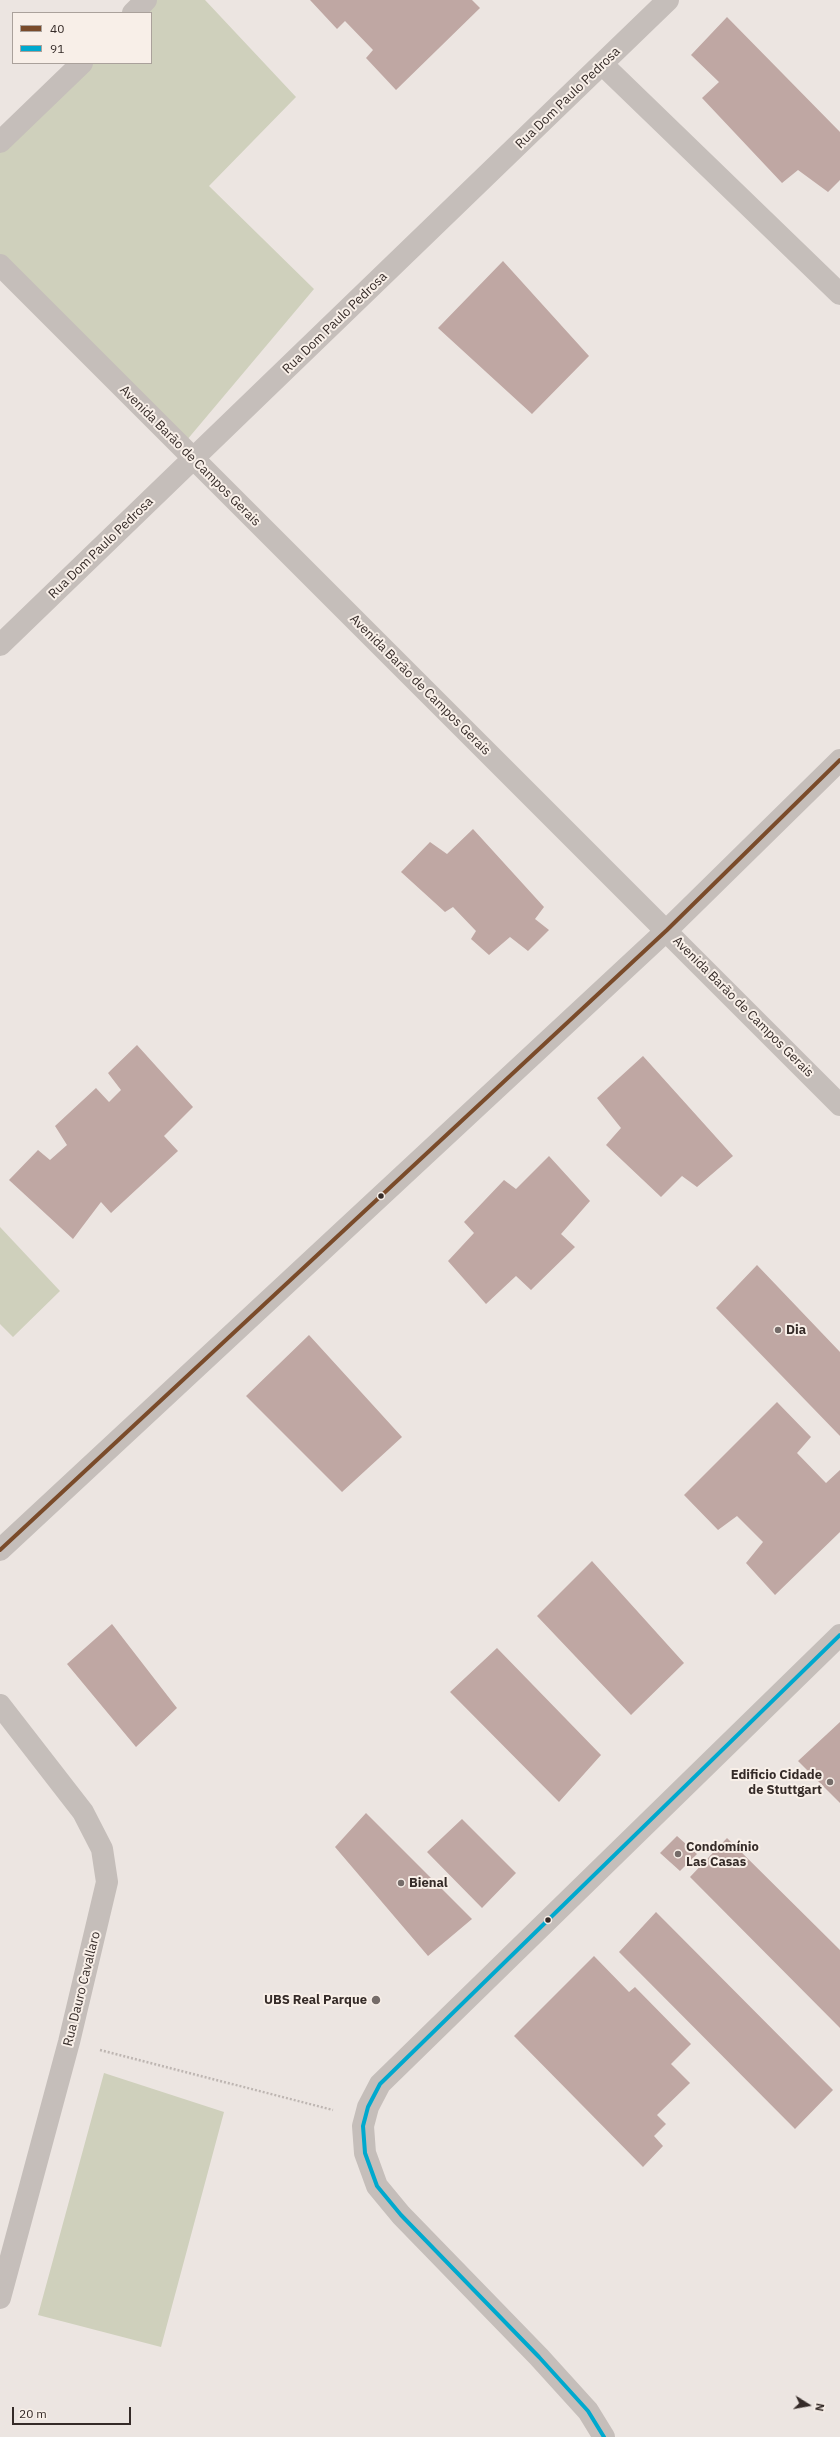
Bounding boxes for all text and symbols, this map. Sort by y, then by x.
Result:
legend [12,12,152,64]
text: 40 [50,21,64,36]
text: 91 [50,41,64,56]
street label: Rua Dom Paulo Pedrosa [512,44,624,152]
street label: Rua Dom Paulo Pedrosa [279,269,391,377]
street label: Avenida Barão de Campos Gerais [116,382,264,530]
street label: Rua Dom Paulo Pedrosa [45,494,157,602]
street label: Avenida Barão de Campos Gerais [346,611,494,759]
street label: Avenida Barão de Campos Gerais [669,933,817,1081]
unlabelled marker [376,1191,386,1201]
place label: Dia [786,1322,806,1338]
marker: Dia [773,1325,783,1335]
place label: Edificio Cidade de Stuttgart [731,1767,822,1798]
marker: Edificio Cidade de Stuttgart [825,1777,835,1787]
place label: Condomínio Las Casas [686,1839,759,1870]
marker: Condomínio Las Casas [673,1849,683,1859]
place label: Bienal [409,1875,448,1891]
marker: Bienal [396,1878,406,1888]
unlabelled marker [543,1915,553,1925]
street label: Rua Dauro Cavallaro [60,1930,104,2048]
place label: UBS Real Parque [264,1992,367,2008]
marker: UBS Real Parque [370,1994,382,2006]
north arrow [788,2385,828,2425]
scale bar [14,2399,133,2425]
text: N [812,2402,827,2413]
text: 20 m [19,2406,47,2421]

